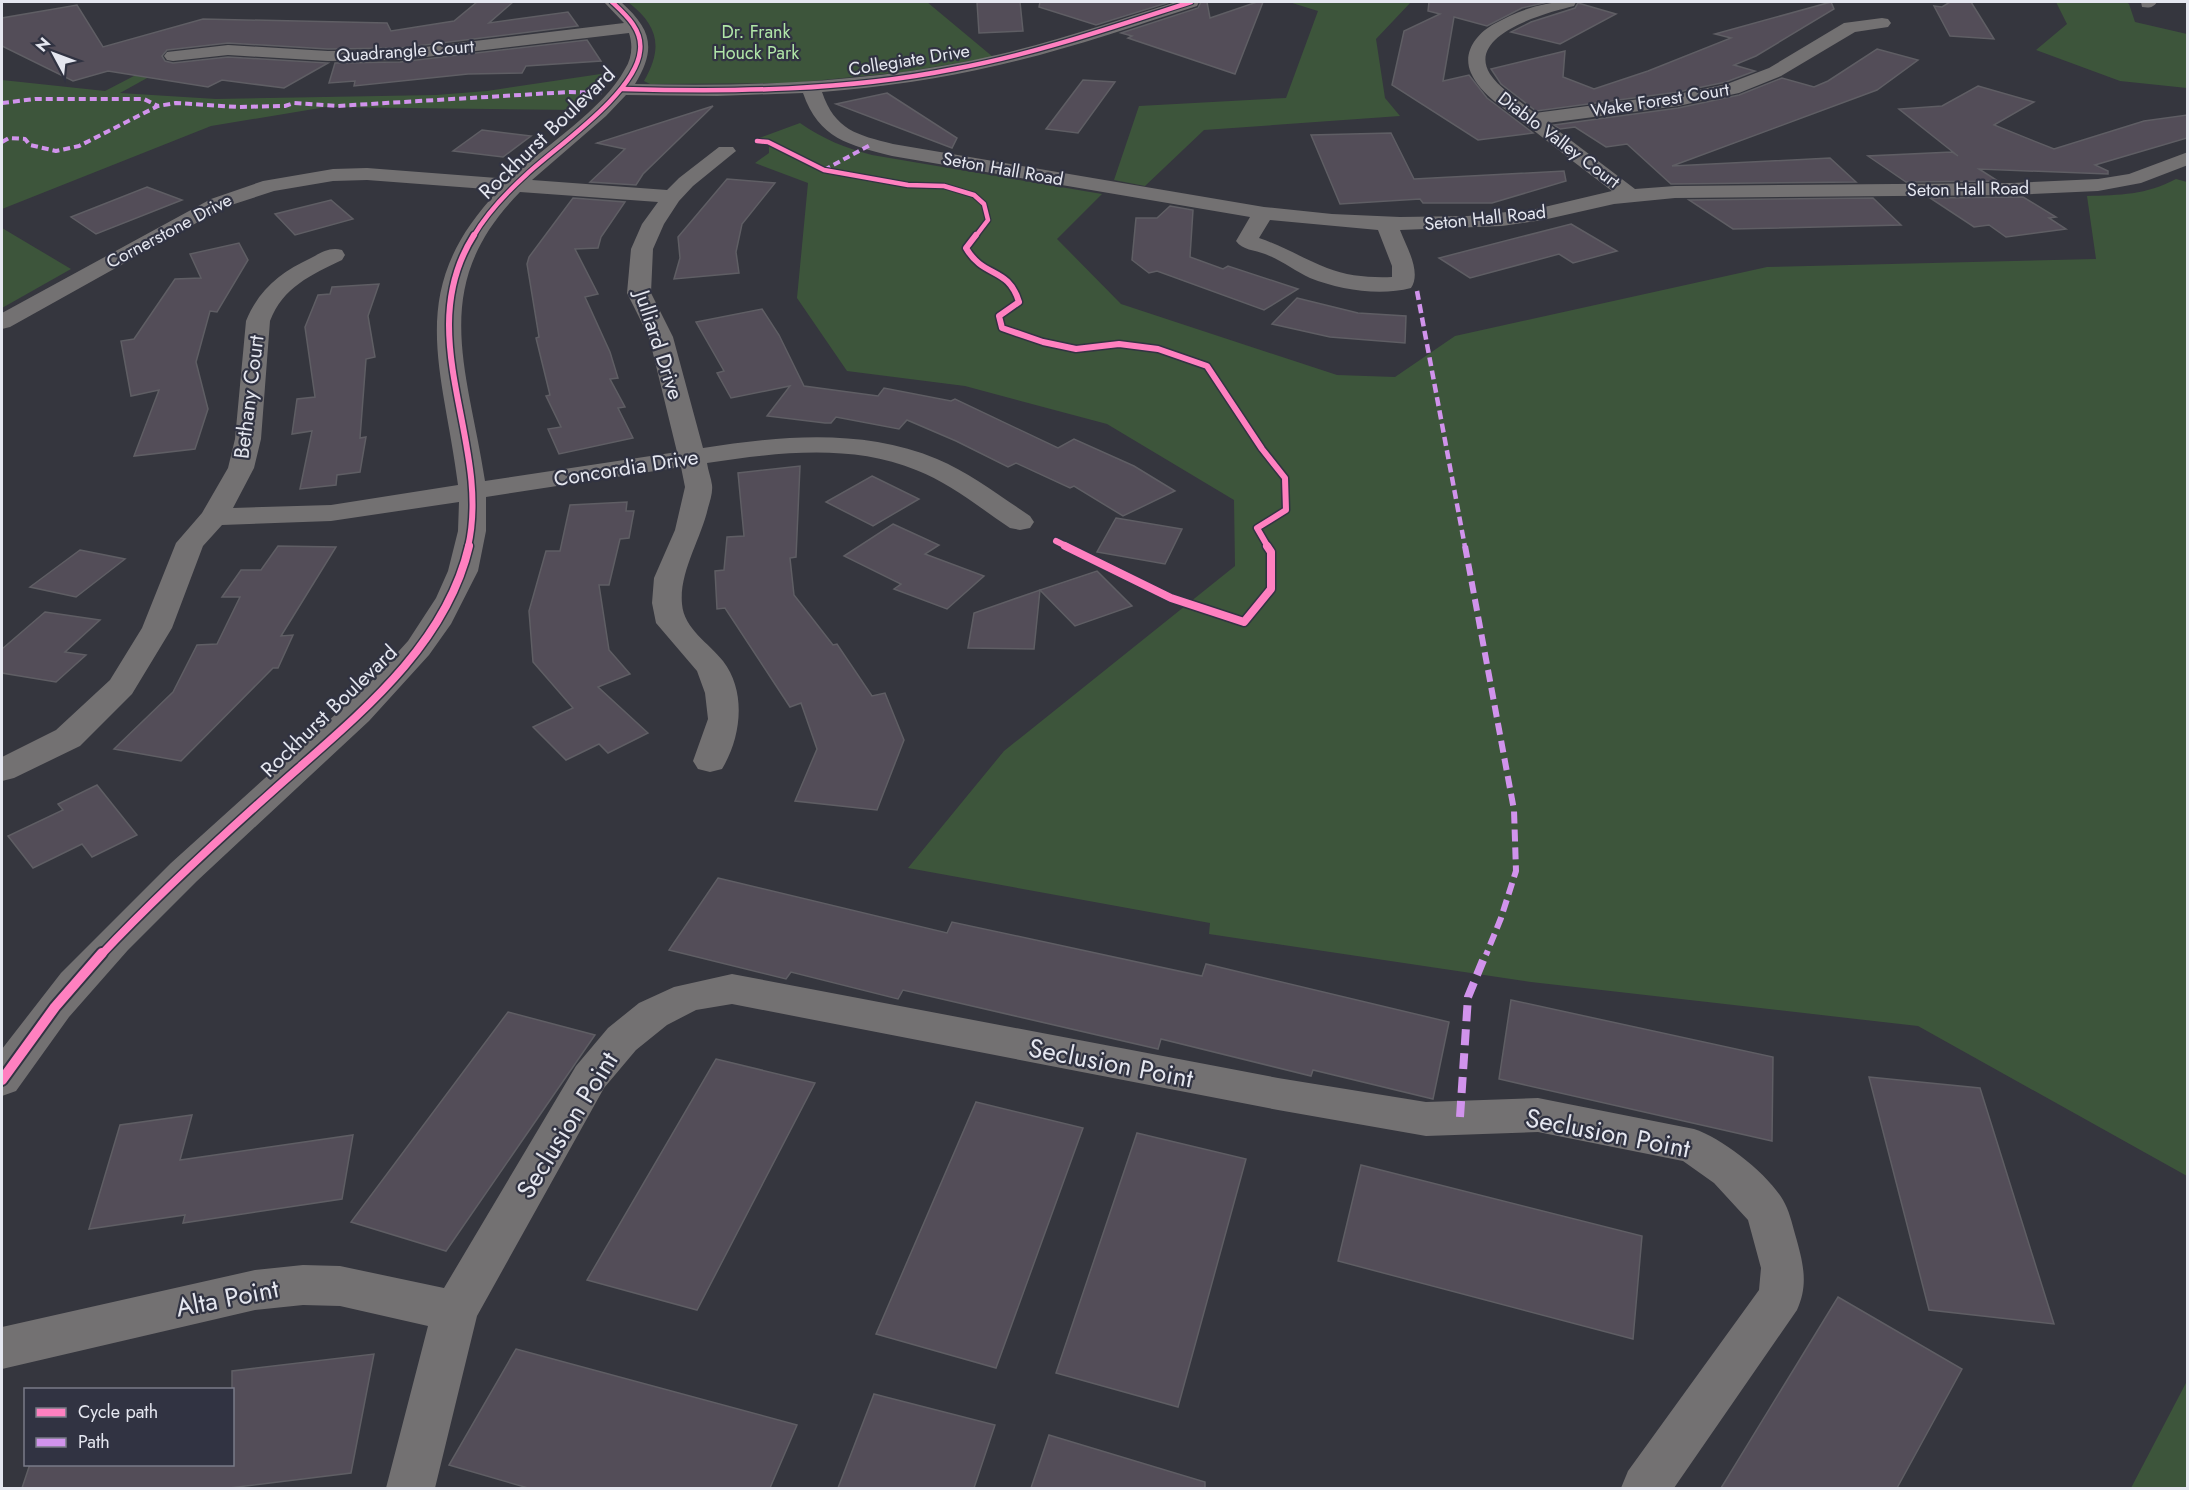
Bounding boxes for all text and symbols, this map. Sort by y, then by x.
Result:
park label: Dr. Frank Houck Park [713,19,799,66]
north arrow [24,24,84,84]
text: N [30,32,56,57]
street label: Quadrangle Court [335,33,475,69]
street label: Collegiate Drive [847,38,971,82]
street label: Rockhurst Boulevard [472,60,622,206]
street label: Wake Forest Court [1589,76,1732,124]
street label: Diablo Valley Court [1493,85,1626,195]
street label: Seton Hall Road [941,146,1065,192]
street label: Seton Hall Road [1907,175,2029,203]
street label: Cornerstone Drive [102,187,236,275]
street label: Seton Hall Road [1423,199,1547,237]
street label: Julliard Drive [626,284,691,404]
street label: Bethany Court [227,333,271,461]
street label: Concordia Drive [551,442,701,494]
street label: Rockhurst Boulevard [254,638,404,784]
street label: Seclusion Point [1025,1028,1197,1098]
street label: Seclusion Point [507,1044,628,1206]
street label: Seclusion Point [1522,1098,1694,1168]
street label: Alta Point [172,1269,282,1327]
legend [24,1388,234,1466]
text: Cycle path [78,1399,158,1425]
text: Path [78,1429,110,1455]

